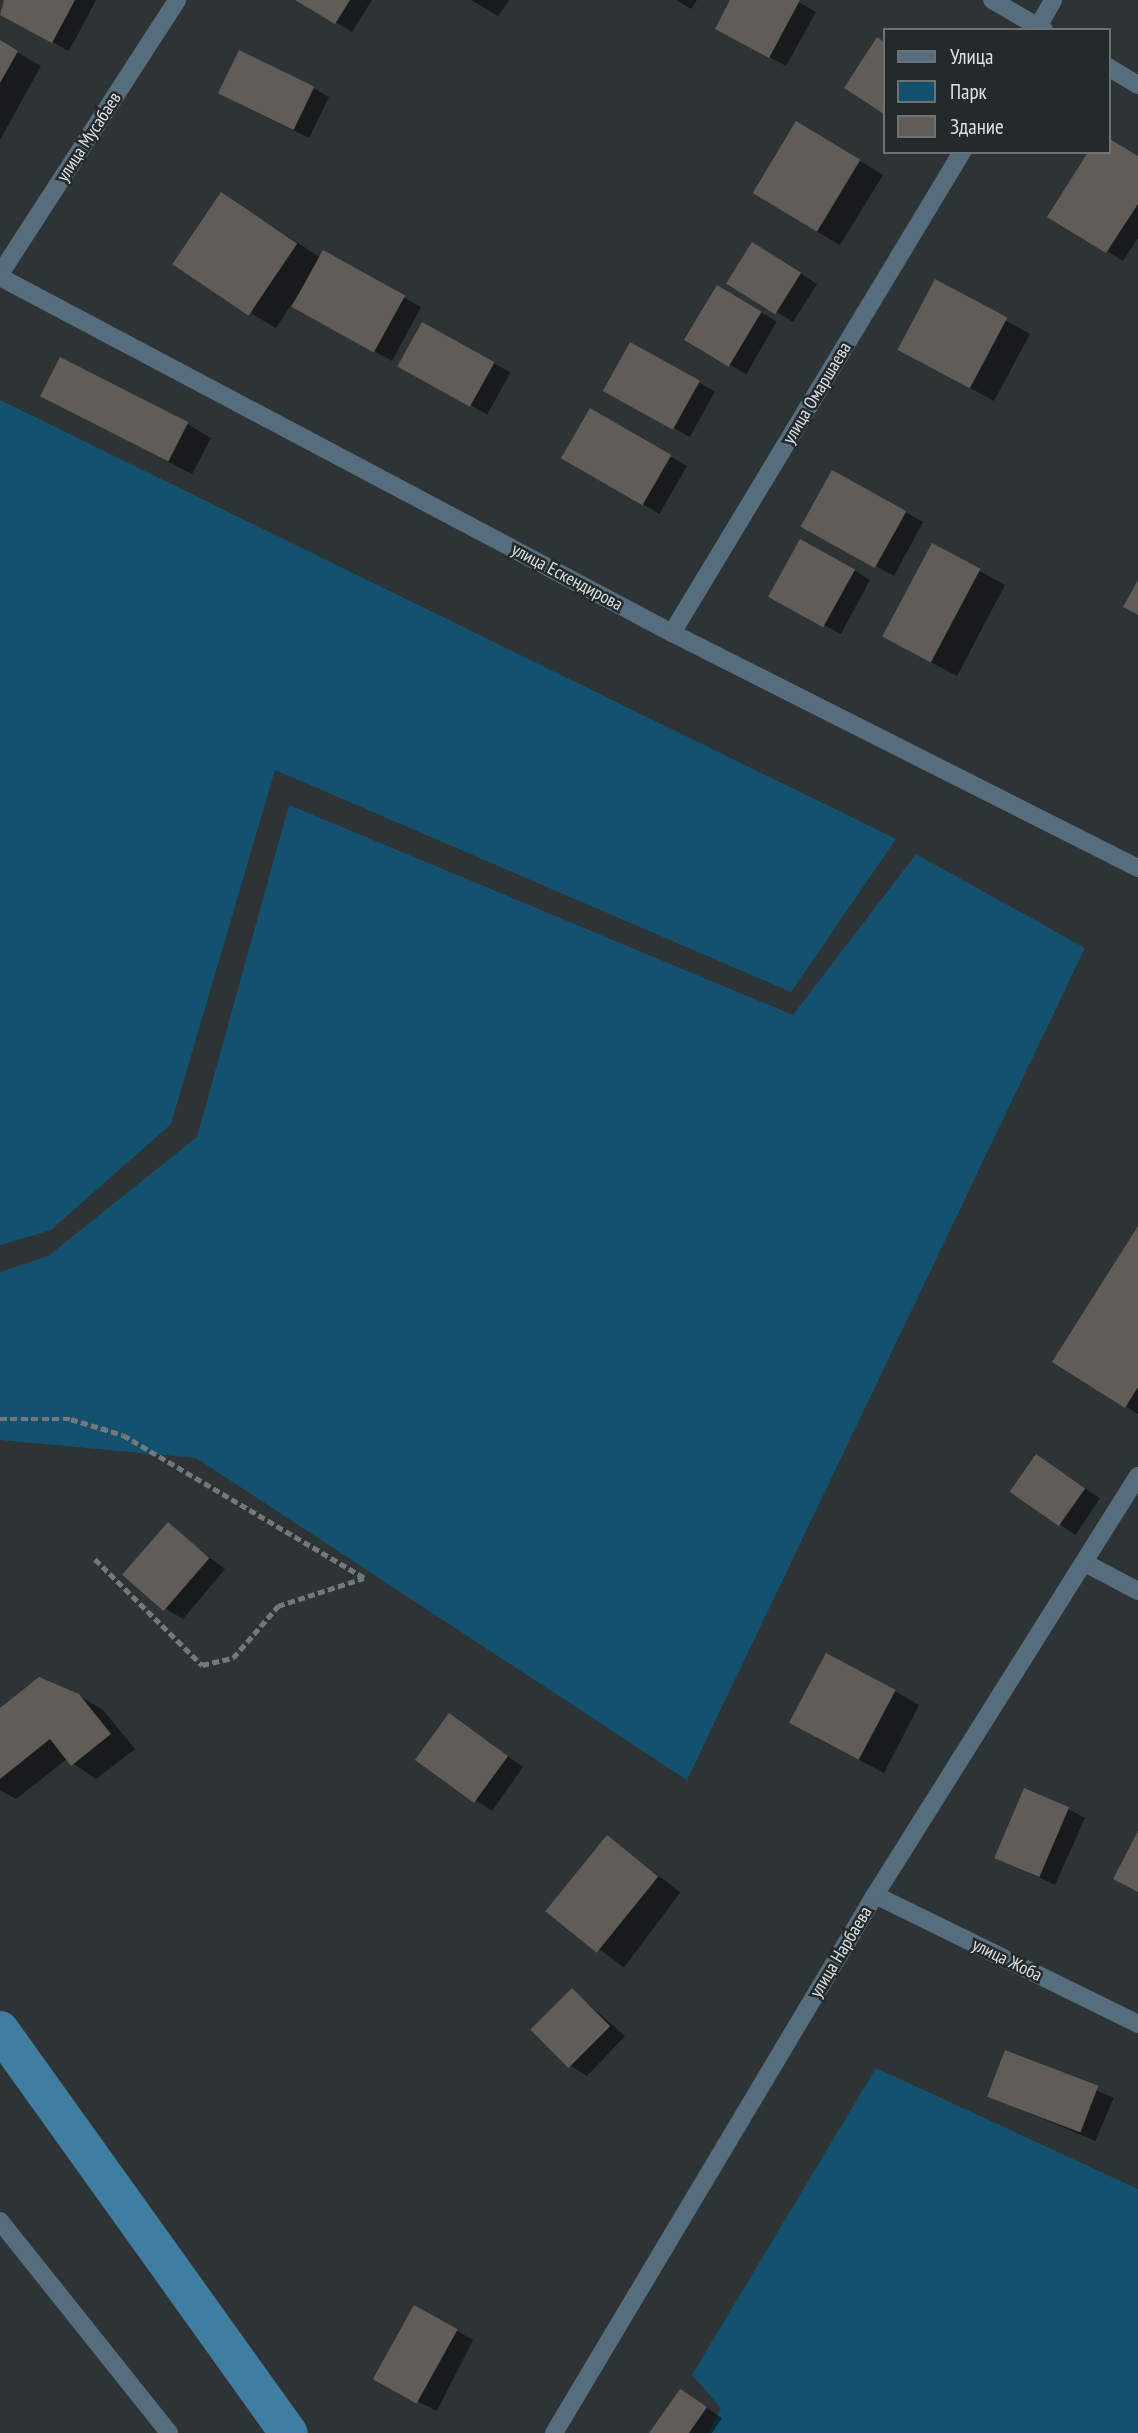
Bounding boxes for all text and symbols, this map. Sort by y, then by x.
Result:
legend [883,28,1110,154]
text: Улица [950,43,993,70]
text: Парк [950,78,987,105]
street label: улица Мусабаев [52,88,126,186]
text: Здание [950,113,1004,140]
street label: улица Омаршаева [778,338,856,448]
street label: улица Ескендирова [508,539,626,615]
street label: улица Нарбаева [805,1903,877,2001]
street label: улица Жоба [969,1934,1045,1986]

